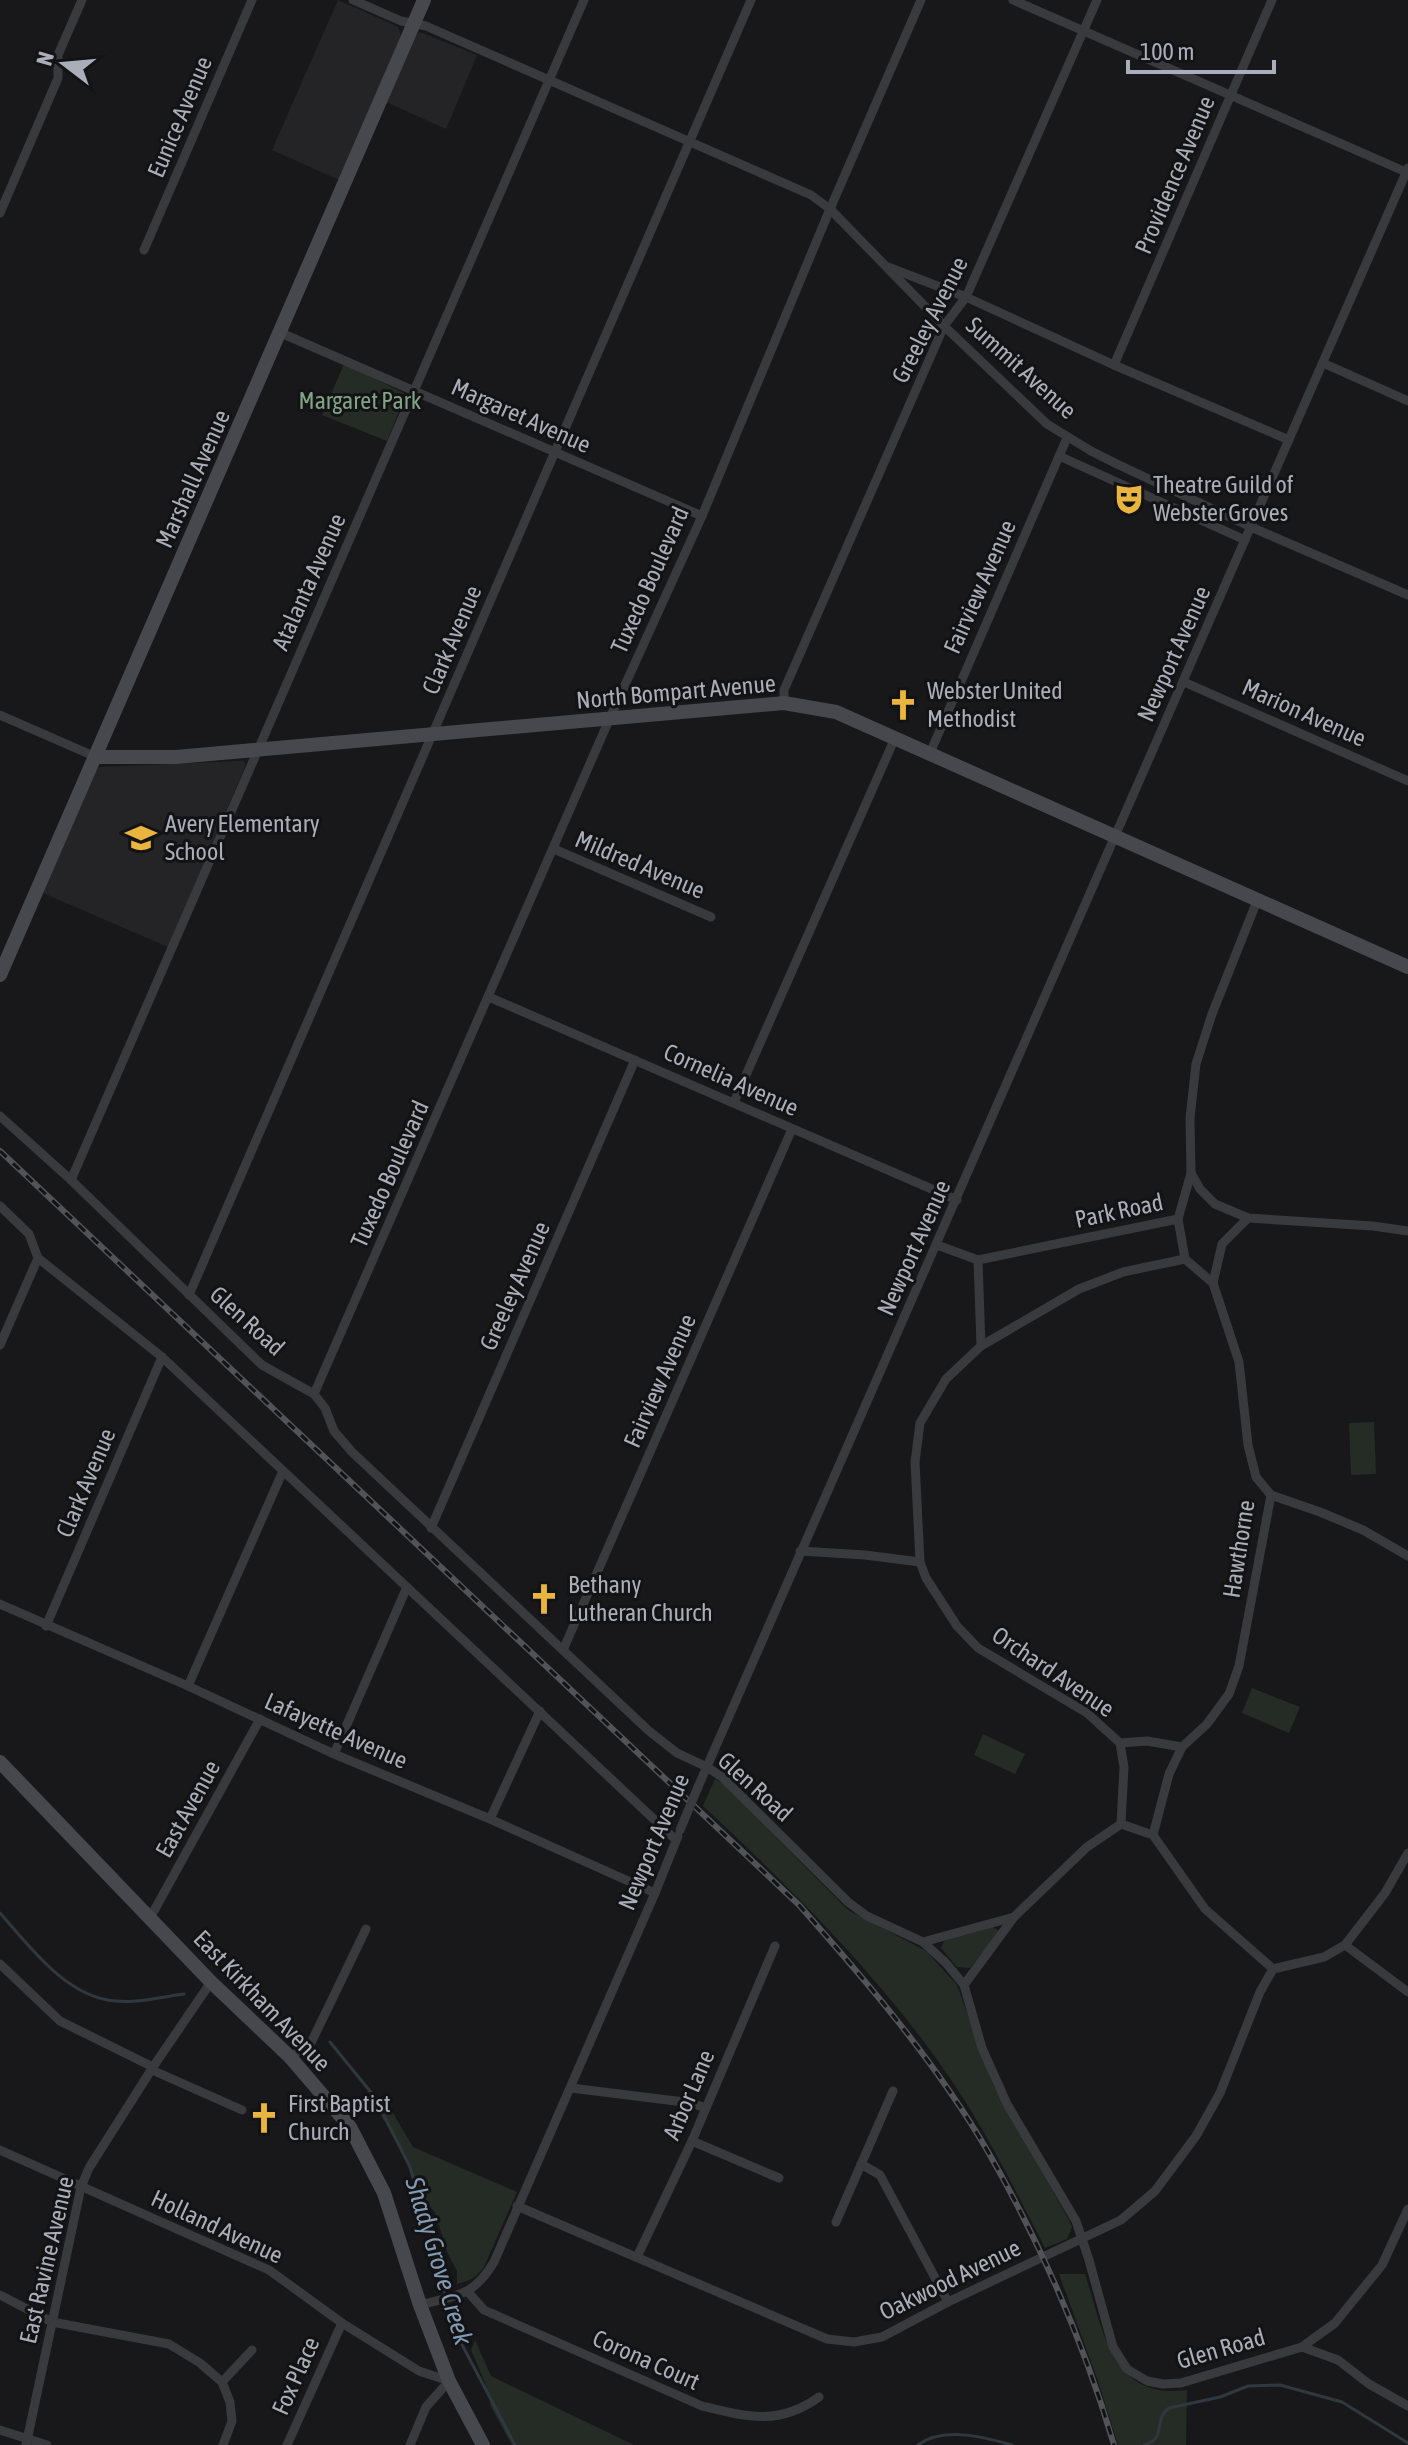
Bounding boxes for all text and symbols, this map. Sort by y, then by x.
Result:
north arrow [24,24,104,104]
scale bar [1128,24,1274,74]
text: 100 m [1140,38,1194,65]
text: N [30,49,59,68]
street label: Eunice Avenue [142,52,217,181]
street label: Providence Avenue [1129,92,1220,258]
street label: Greeley Avenue [886,252,973,387]
street label: Summit Avenue [961,311,1082,424]
street label: Margaret Avenue [448,373,595,458]
park label: Margaret Park [299,387,422,414]
street label: Marshall Avenue [150,406,235,552]
place label: Theatre Guild of Webster Groves [1153,471,1294,526]
theatre icon: Theatre Guild of Webster Groves [1112,482,1146,516]
street label: Tuxedo Boulevard [605,502,694,657]
street label: Atalanta Avenue [266,509,351,654]
street label: Fairview Avenue [938,516,1021,658]
street label: Clark Avenue [417,581,487,698]
street label: Newport Avenue [1132,582,1215,726]
street label: North Bompart Avenue [575,669,777,714]
street label: Marion Avenue [1238,673,1370,752]
place label: Webster United Methodist [927,677,1063,732]
church icon: Webster United Methodist [886,688,920,722]
place label: Avery Elementary School [165,810,320,865]
school or university icon: Avery Elementary School [124,821,158,855]
street label: Mildred Avenue [571,825,709,904]
street label: Cornelia Avenue [660,1038,803,1121]
street label: Tuxedo Boulevard [345,1096,434,1251]
street label: Newport Avenue [872,1176,955,1320]
street label: Park Road [1072,1188,1165,1233]
street label: Greeley Avenue [474,1217,555,1354]
street label: Glen Road [205,1280,290,1361]
street label: Fairview Avenue [618,1310,701,1452]
street label: Clark Avenue [51,1424,121,1541]
street label: Hawthorne [1217,1498,1260,1600]
place label: Bethany Lutheran Church [568,1571,713,1626]
church icon: Bethany Lutheran Church [527,1582,561,1616]
street label: Orchard Avenue [987,1621,1119,1722]
street label: Lafayette Avenue [261,1687,412,1774]
street label: Glen Road [713,1746,798,1827]
street label: East Avenue [150,1756,225,1862]
street label: Newport Avenue [613,1770,694,1914]
street label: East Kirkham Avenue [188,1925,336,2076]
street label: Arbor Lane [658,2046,719,2144]
place label: First Baptist Church [288,2090,391,2145]
church icon: First Baptist Church [247,2101,281,2135]
water label: Shady Grove Creek [399,2173,479,2349]
street label: East Ravine Avenue [14,2174,79,2346]
street label: Holland Avenue [147,2184,287,2269]
street label: Oakwood Avenue [875,2234,1025,2325]
street label: Glen Road [1174,2323,1268,2374]
street label: Corona Court [589,2324,704,2395]
street label: Fox Place [266,2333,325,2419]

